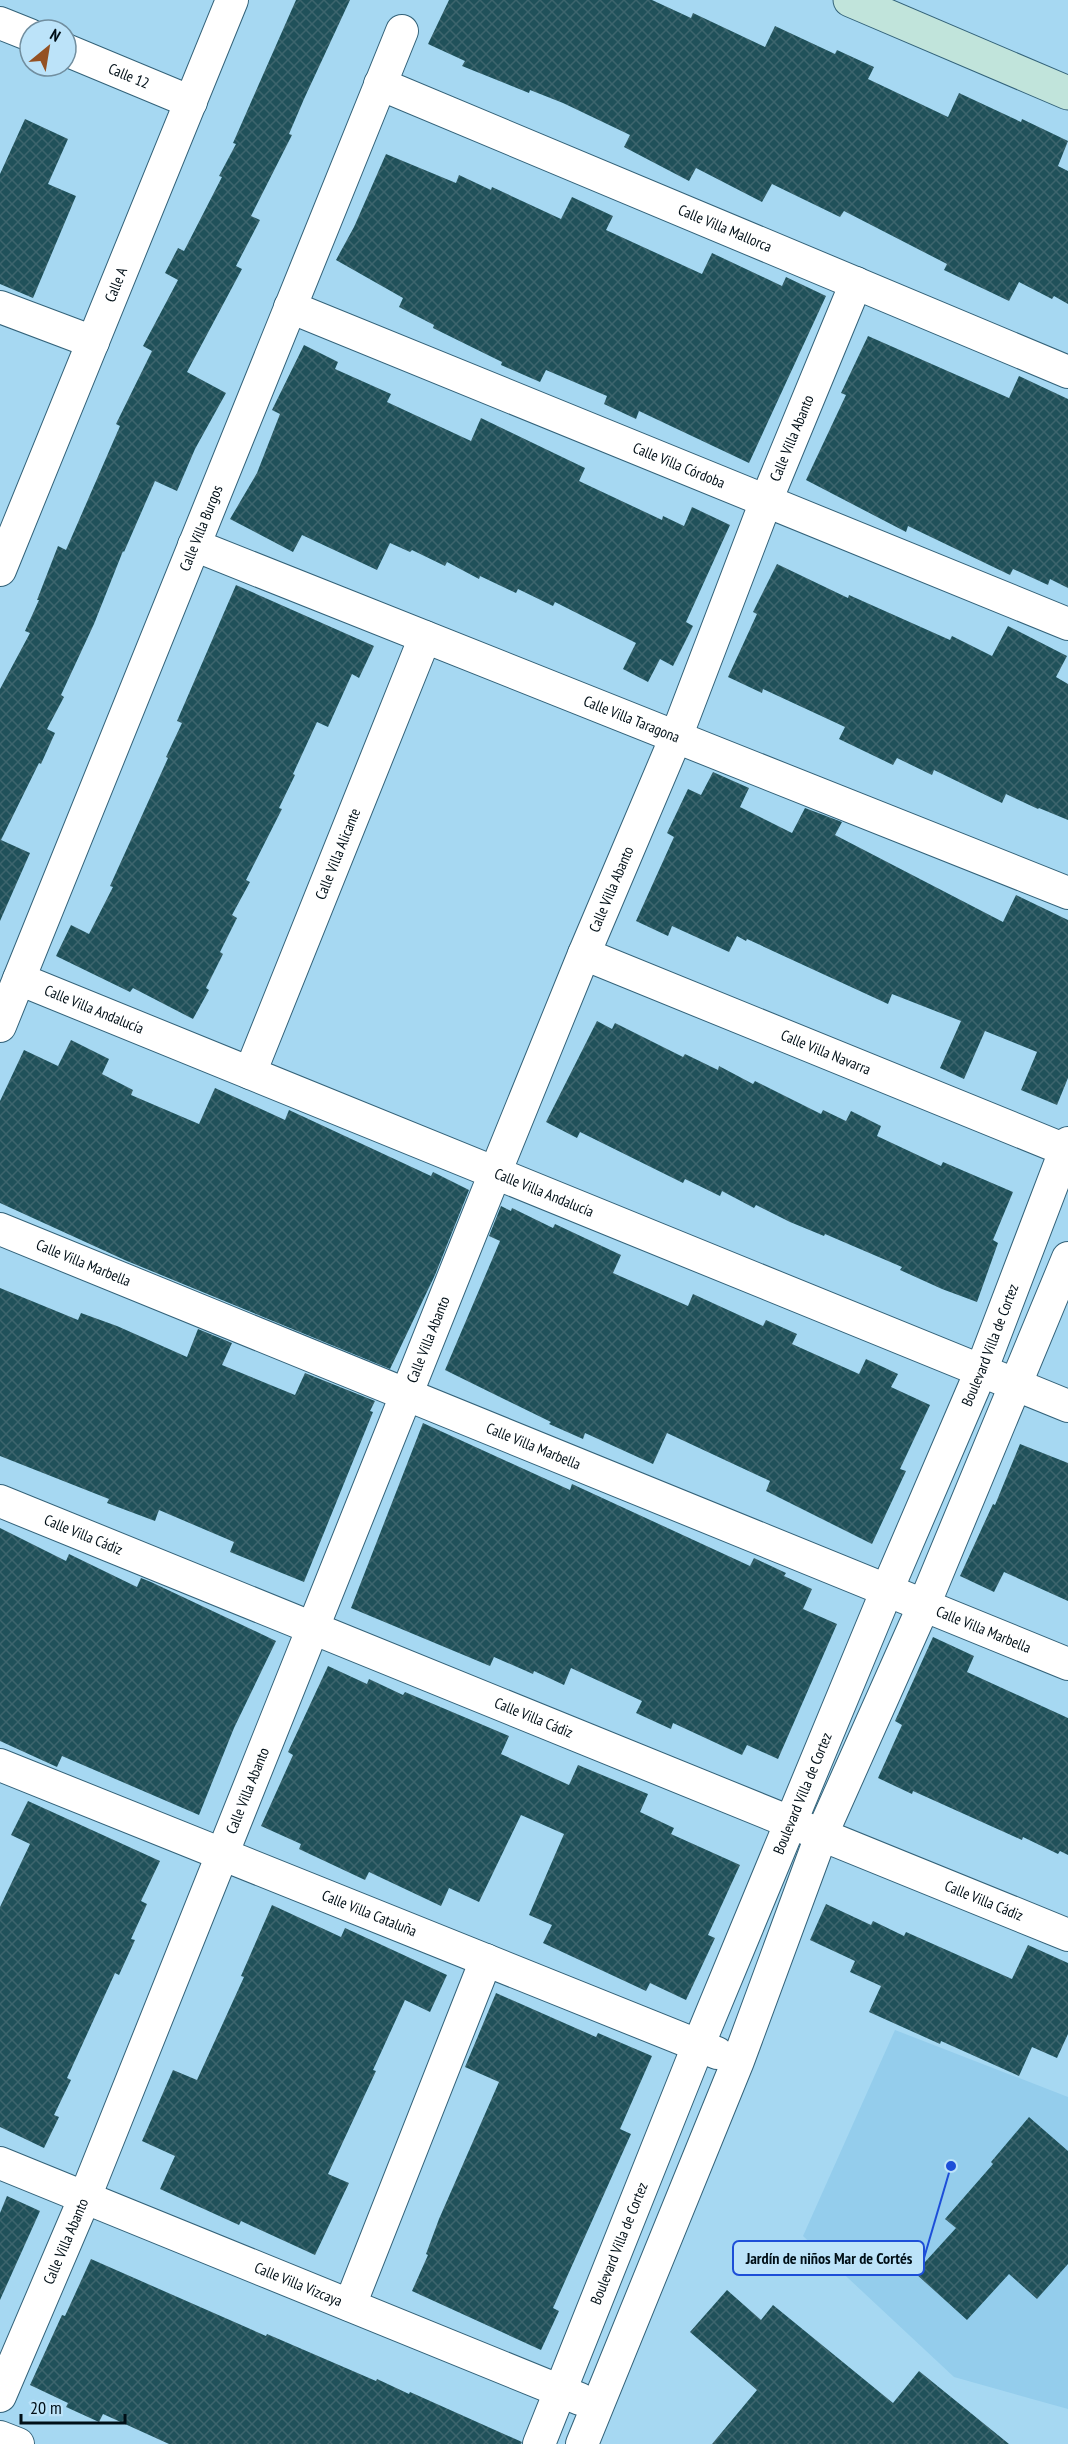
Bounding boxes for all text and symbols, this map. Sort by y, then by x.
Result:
north arrow [18,18,78,78]
text: N [47,24,64,46]
street label: Calle 12 [106,59,152,93]
street label: Calle Villa Mallorca [676,200,775,256]
street label: Calle A [100,264,132,305]
street label: Calle Villa Abanto [765,392,818,484]
street label: Calle Villa Córdoba [630,438,728,492]
street label: Calle Villa Burgos [175,482,227,574]
street label: Calle Villa Taragona [581,691,683,746]
street label: Calle Villa Alicante [311,805,364,902]
street label: Calle Villa Abanto [584,843,638,935]
street label: Calle Villa Andalucía [42,980,147,1038]
street label: Calle Villa Navarra [778,1025,874,1079]
street label: Calle Villa Andalucía [492,1164,597,1221]
street label: Calle Villa Marbella [33,1235,134,1290]
street label: Boulevard Villa de Cortez [957,1281,1022,1409]
street label: Calle Villa Abanto [402,1293,454,1385]
street label: Calle Villa Marbella [483,1418,584,1474]
street label: Calle Villa Cádiz [41,1510,126,1559]
street label: Calle Villa Marbella [934,1601,1034,1657]
street label: Calle Villa Cádiz [492,1693,576,1742]
street label: Boulevard Villa de Cortez [769,1730,836,1857]
street label: Calle Villa Abanto [221,1745,273,1837]
street label: Calle Villa Cádiz [942,1876,1026,1925]
street label: Calle Villa Cataluña [319,1885,420,1940]
street label: Boulevard Villa de Cortez [586,2179,652,2307]
street label: Calle Villa Abanto [39,2196,92,2287]
callout: Jardín de niños Mar de Cortés [733,2241,924,2275]
text: Jardín de niños Mar de Cortés [745,2248,913,2268]
street label: Calle Villa Vizcaya [252,2258,345,2310]
scale bar [21,2387,124,2425]
text: 20 m [30,2396,62,2419]

